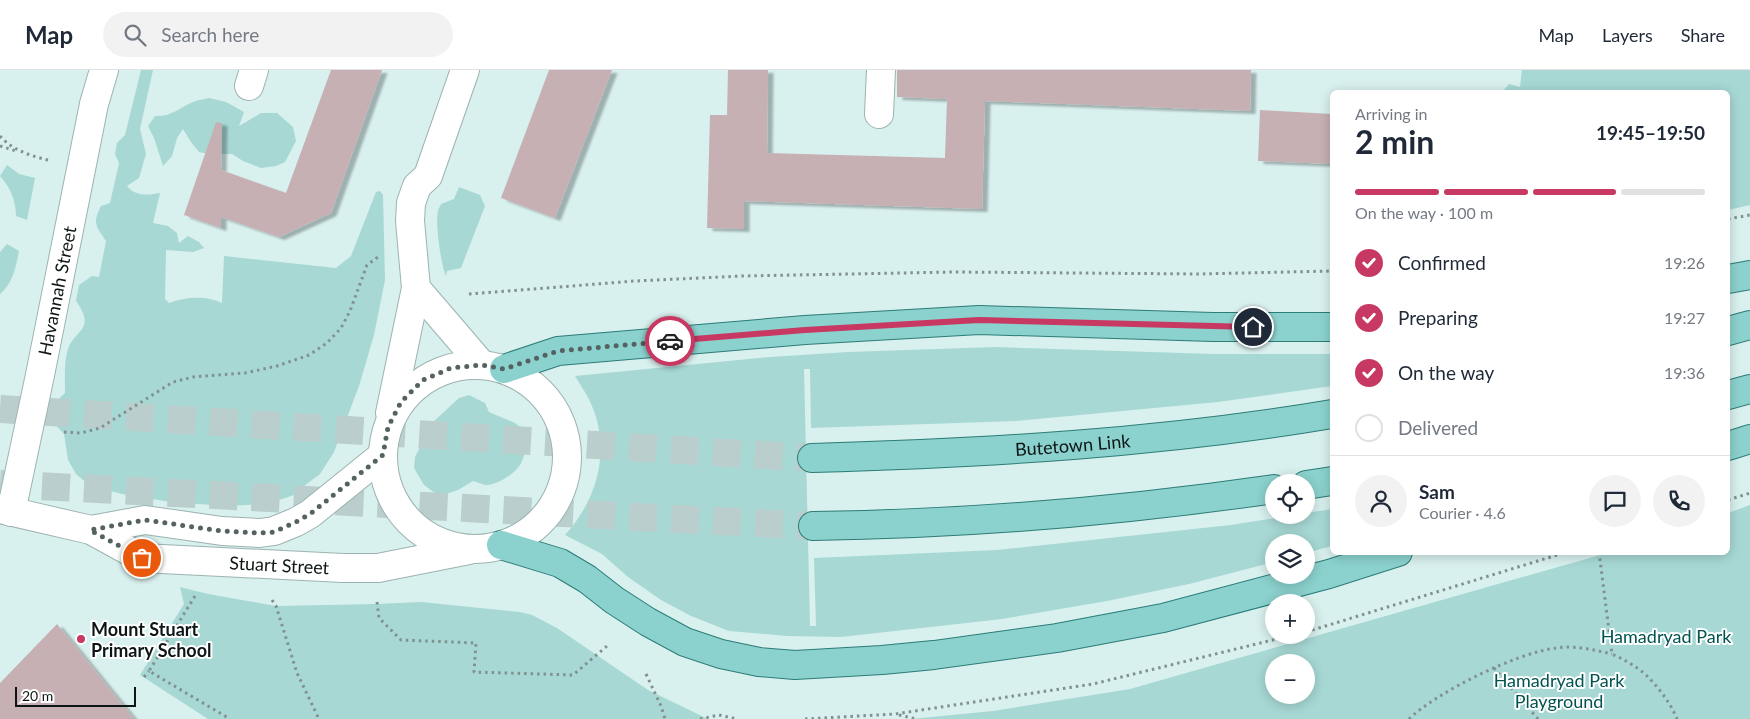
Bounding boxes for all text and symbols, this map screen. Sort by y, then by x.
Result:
search box [103,12,453,57]
text: Map [25,20,73,49]
icon: search [121,21,149,49]
text: Search here [161,23,259,46]
text: Map [1538,24,1574,46]
text: Layers [1602,24,1653,46]
text: Share [1681,24,1725,46]
text: Arriving in [1355,104,1428,123]
text: 19:45–19:50 [1596,121,1705,144]
text: 2 min [1355,122,1434,161]
text: On the way · 100 m [1355,203,1493,222]
street label: Havannah Street [33,224,81,357]
icon: check [1355,249,1383,277]
text: Confirmed [1398,251,1486,274]
text: 19:26 [1664,253,1705,272]
icon: check [1355,304,1383,332]
pin [1232,306,1274,348]
text: Preparing [1398,306,1478,329]
text: 19:27 [1664,308,1705,327]
icon: home [1239,313,1267,341]
courier [645,316,695,366]
icon: car [656,327,684,355]
icon: check [1355,359,1383,387]
text: On the way [1398,361,1494,384]
text: 19:36 [1664,363,1705,382]
text: Delivered [1398,416,1478,439]
street label: Butetown Link [1014,429,1132,460]
map controls [1265,474,1315,704]
button: locate [1265,474,1315,524]
button: person [1355,475,1407,527]
button: chat [1589,475,1641,527]
button: phone [1653,475,1705,527]
text: Sam [1419,480,1455,503]
text: Courier · 4.6 [1419,503,1506,522]
button: layers [1265,534,1315,584]
pin [121,537,163,579]
icon: bag [128,544,156,572]
street label: Stuart Street [229,551,330,578]
button: + [1265,594,1315,644]
place label: Mount Stuart Primary School [91,618,211,661]
park label: Hamadryad Park [1601,625,1732,647]
marker: Mount Stuart Primary School [75,633,87,645]
button: − [1265,654,1315,704]
park label: Hamadryad Park Playground [1494,669,1625,712]
scale bar [15,684,136,707]
text: 20 m [22,687,53,704]

